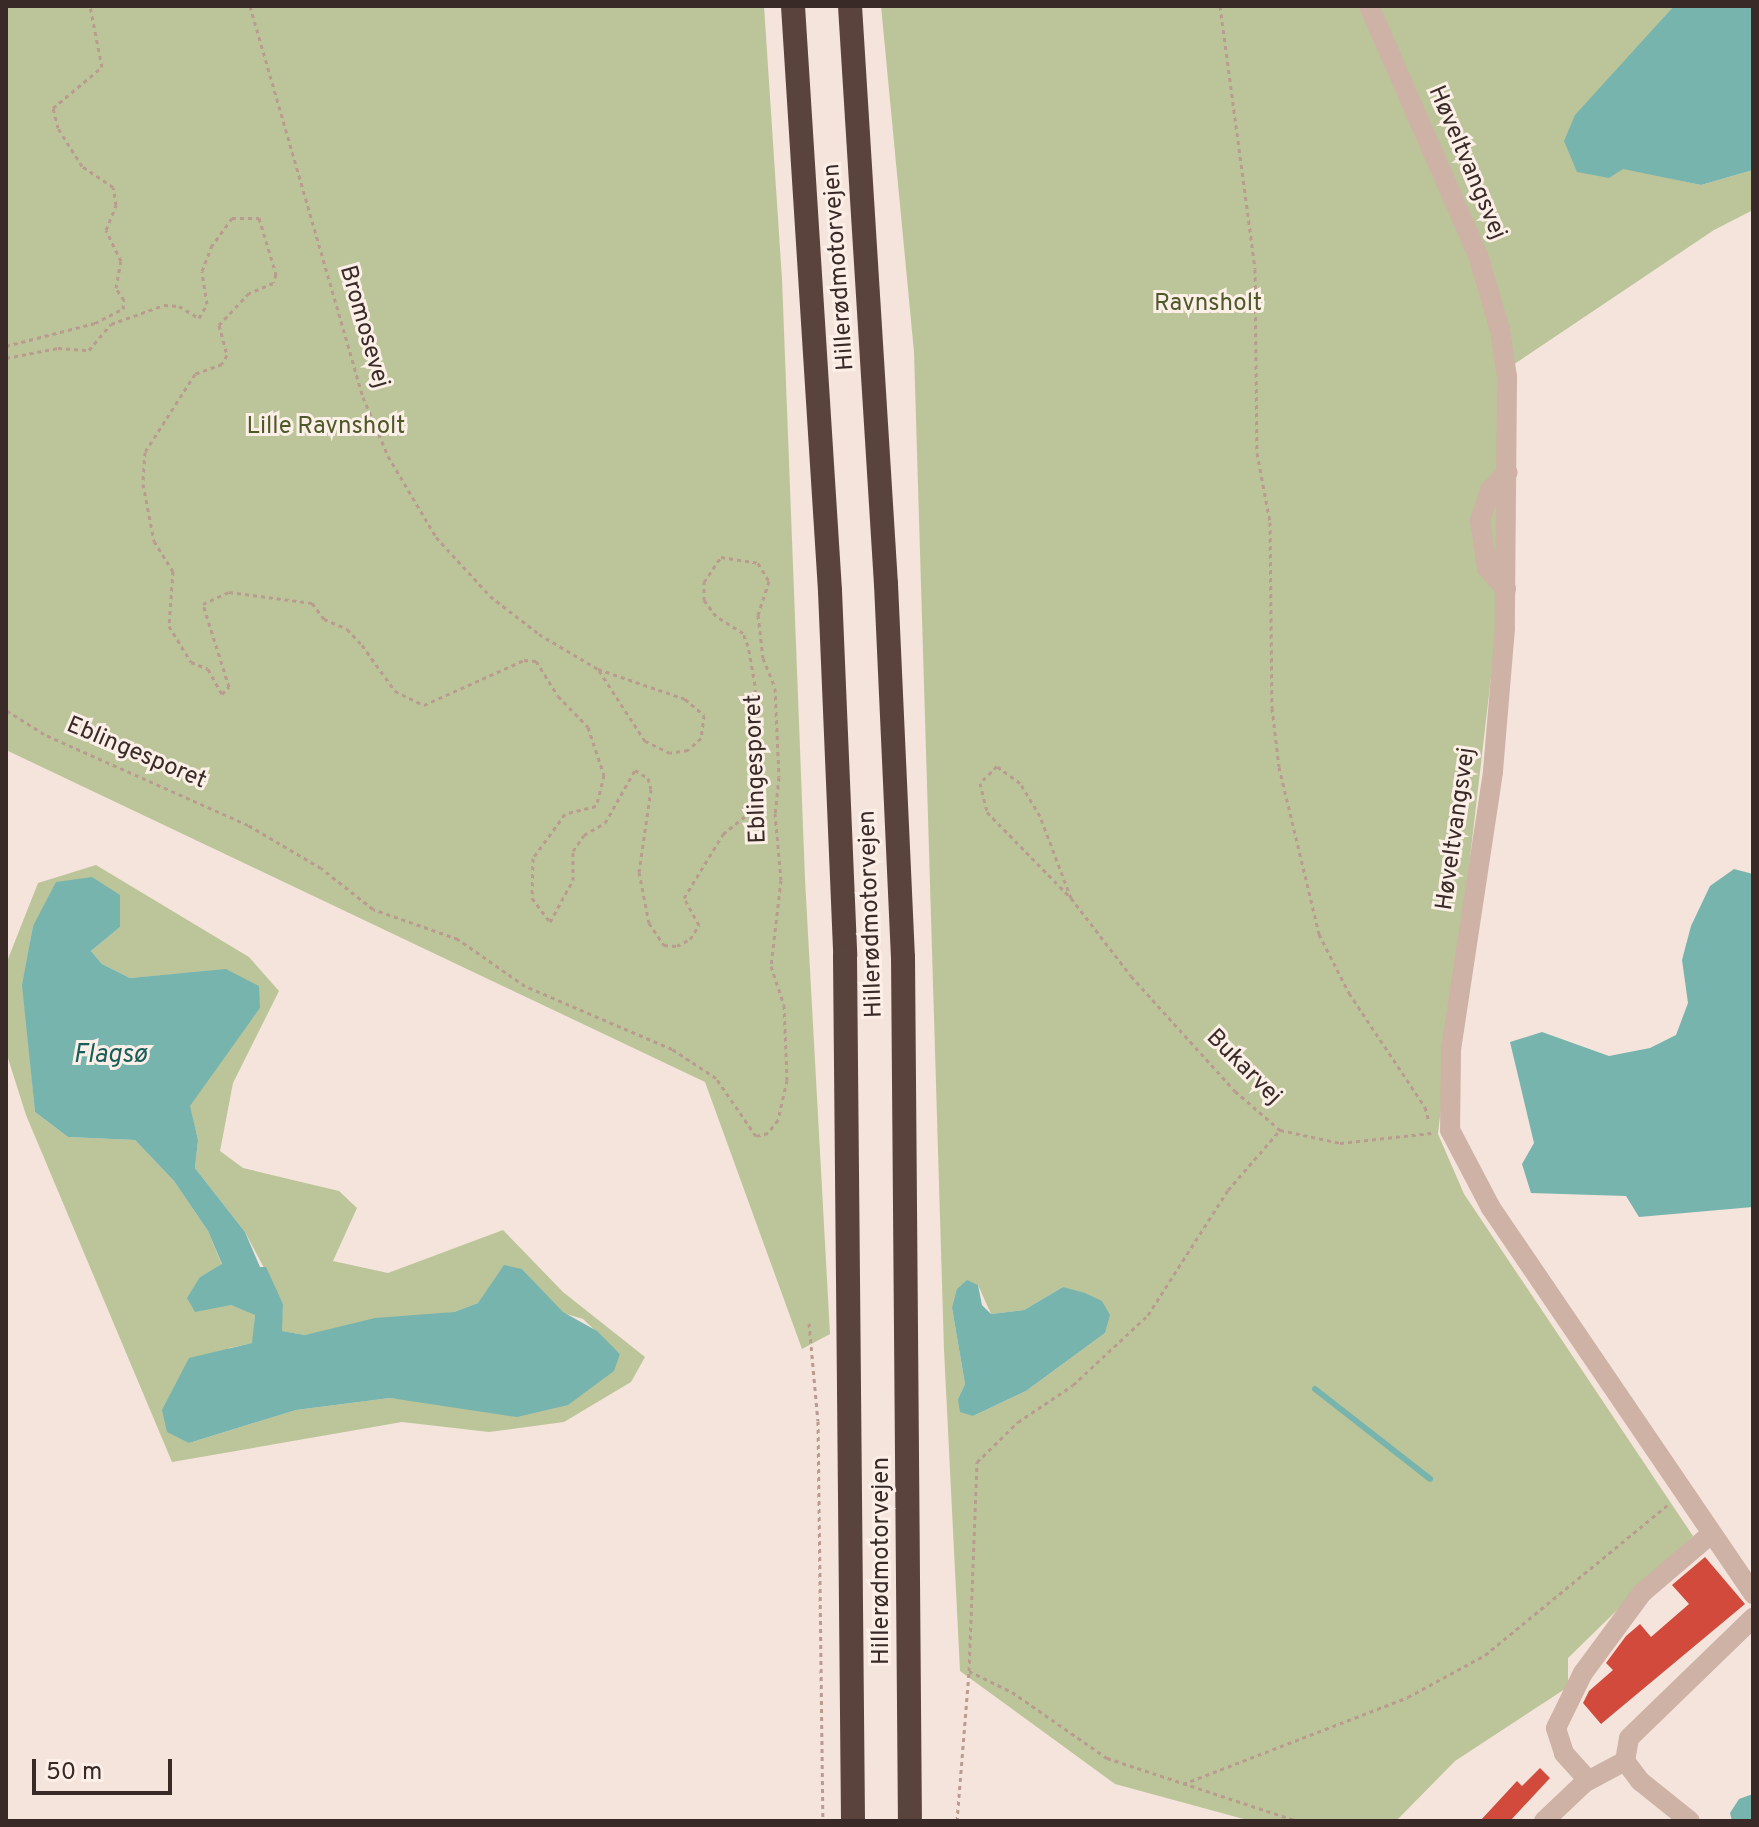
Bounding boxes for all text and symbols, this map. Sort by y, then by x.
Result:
street label: Høveltvangsvej [1421,82,1511,244]
street label: Hillerødmotorvejen [818,162,862,372]
street label: Bromosevej [332,262,394,392]
park label: Ravnsholt [1154,291,1262,319]
park label: Lille Ravnsholt [247,414,405,442]
street label: Eblingesporet [740,694,774,844]
street label: Eblingesporet [62,712,210,796]
street label: Høveltvangsvej [1431,746,1483,912]
street label: Hillerødmotorvejen [854,810,890,1018]
street label: Bukarvej [1199,1024,1287,1112]
water label: Flagsø [73,1040,147,1072]
street label: Hillerødmotorvejen [869,1457,897,1665]
scale bar [36,1743,176,1793]
text: 50 m [46,1758,102,1788]

